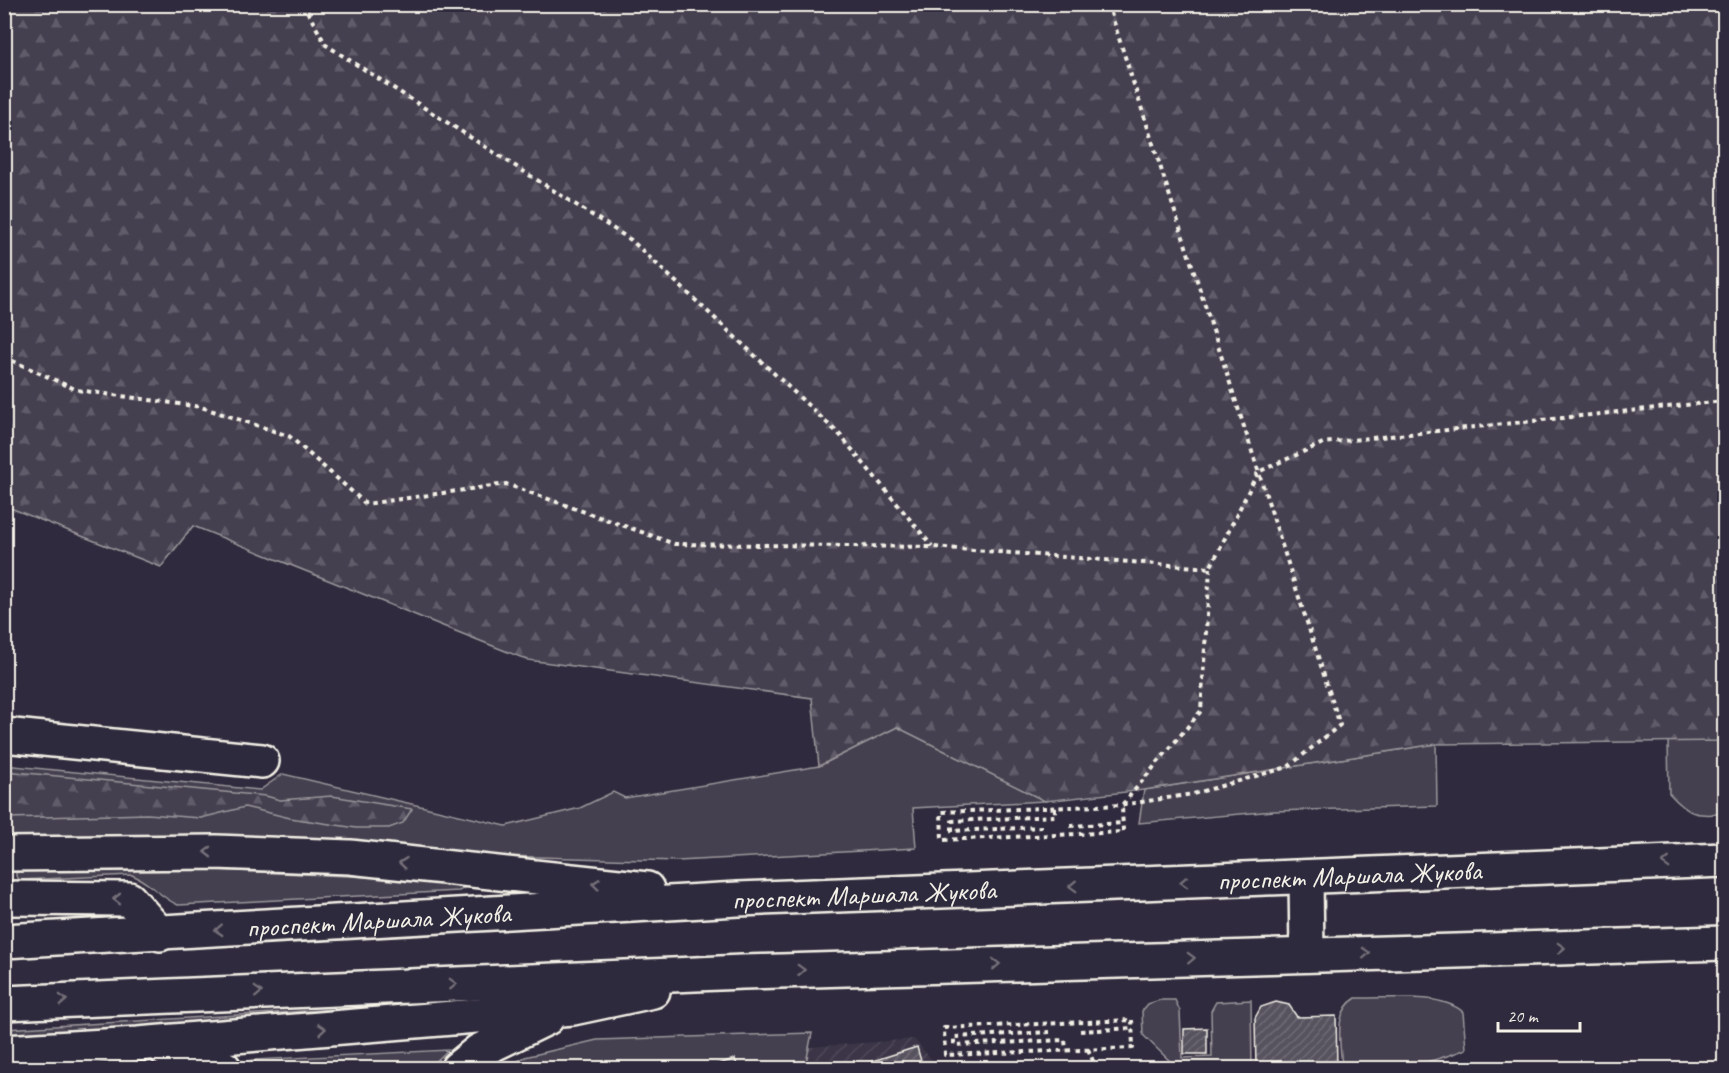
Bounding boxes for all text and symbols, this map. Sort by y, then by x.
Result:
one-way arrow [203,846,212,858]
street label: проспект Маршала Жукова [1217,852,1484,898]
one-way arrow [1662,856,1671,869]
one-way arrow [398,857,407,870]
street label: проспект Маршала Жукова [731,871,998,917]
one-way arrow [1180,875,1189,888]
one-way arrow [592,878,601,891]
one-way arrow [1068,879,1077,892]
one-way arrow [113,893,122,905]
street label: проспект Маршала Жукова [245,894,513,945]
one-way arrow [214,924,223,937]
one-way arrow [1556,941,1565,954]
one-way arrow [1361,947,1370,960]
one-way arrow [1187,952,1196,965]
one-way arrow [992,958,1001,970]
one-way arrow [797,963,806,976]
one-way arrow [448,977,457,990]
one-way arrow [253,986,262,998]
one-way arrow [58,994,67,1007]
scale bar [1498,995,1580,1033]
text: 20 m [1507,1005,1540,1027]
one-way arrow [318,1023,327,1036]

